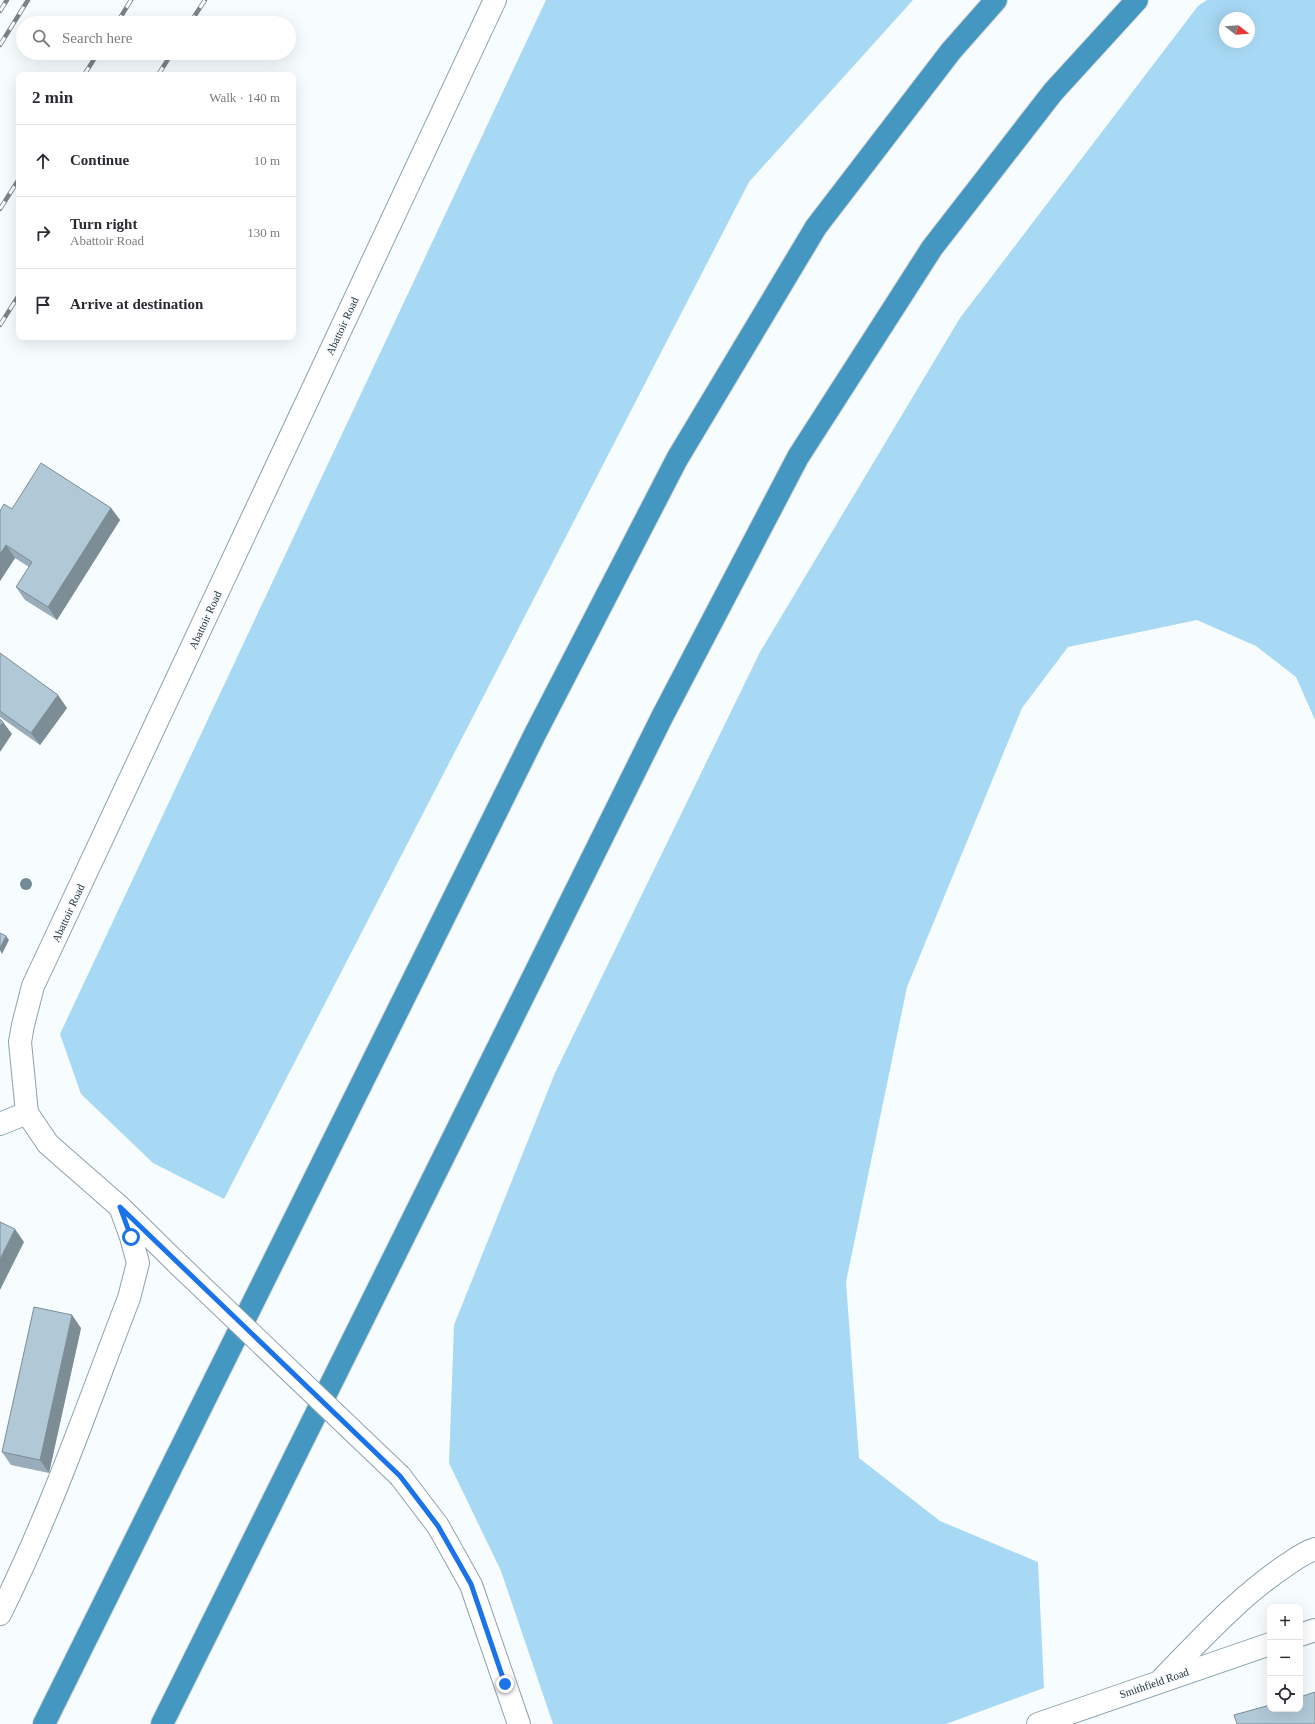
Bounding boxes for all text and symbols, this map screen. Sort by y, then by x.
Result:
north arrow [1219,12,1255,48]
search box [16,16,296,60]
icon: search [30,27,52,49]
text: Search here [62,30,132,46]
text: 2 min [32,88,73,107]
text: Walk · 140 m [209,90,280,105]
icon: ahead [32,150,54,172]
text: Continue [70,152,129,168]
text: 10 m [254,153,280,168]
text: Turn right [70,216,137,232]
icon: right [32,222,54,244]
text: 130 m [247,225,280,240]
text: Abattoir Road [70,233,144,248]
icon: arrive [32,294,54,316]
street label: Abattoir Road [323,295,361,357]
text: Arrive at destination [70,296,203,312]
street label: Abattoir Road [186,589,224,651]
street label: Abattoir Road [49,882,87,944]
route start [122,1228,140,1246]
map controls [1267,1604,1303,1712]
button: + [1267,1604,1303,1640]
button: − [1267,1640,1303,1676]
street label: Smithfield Road [1118,1665,1191,1700]
route end [496,1675,514,1693]
button: locate [1267,1676,1303,1712]

